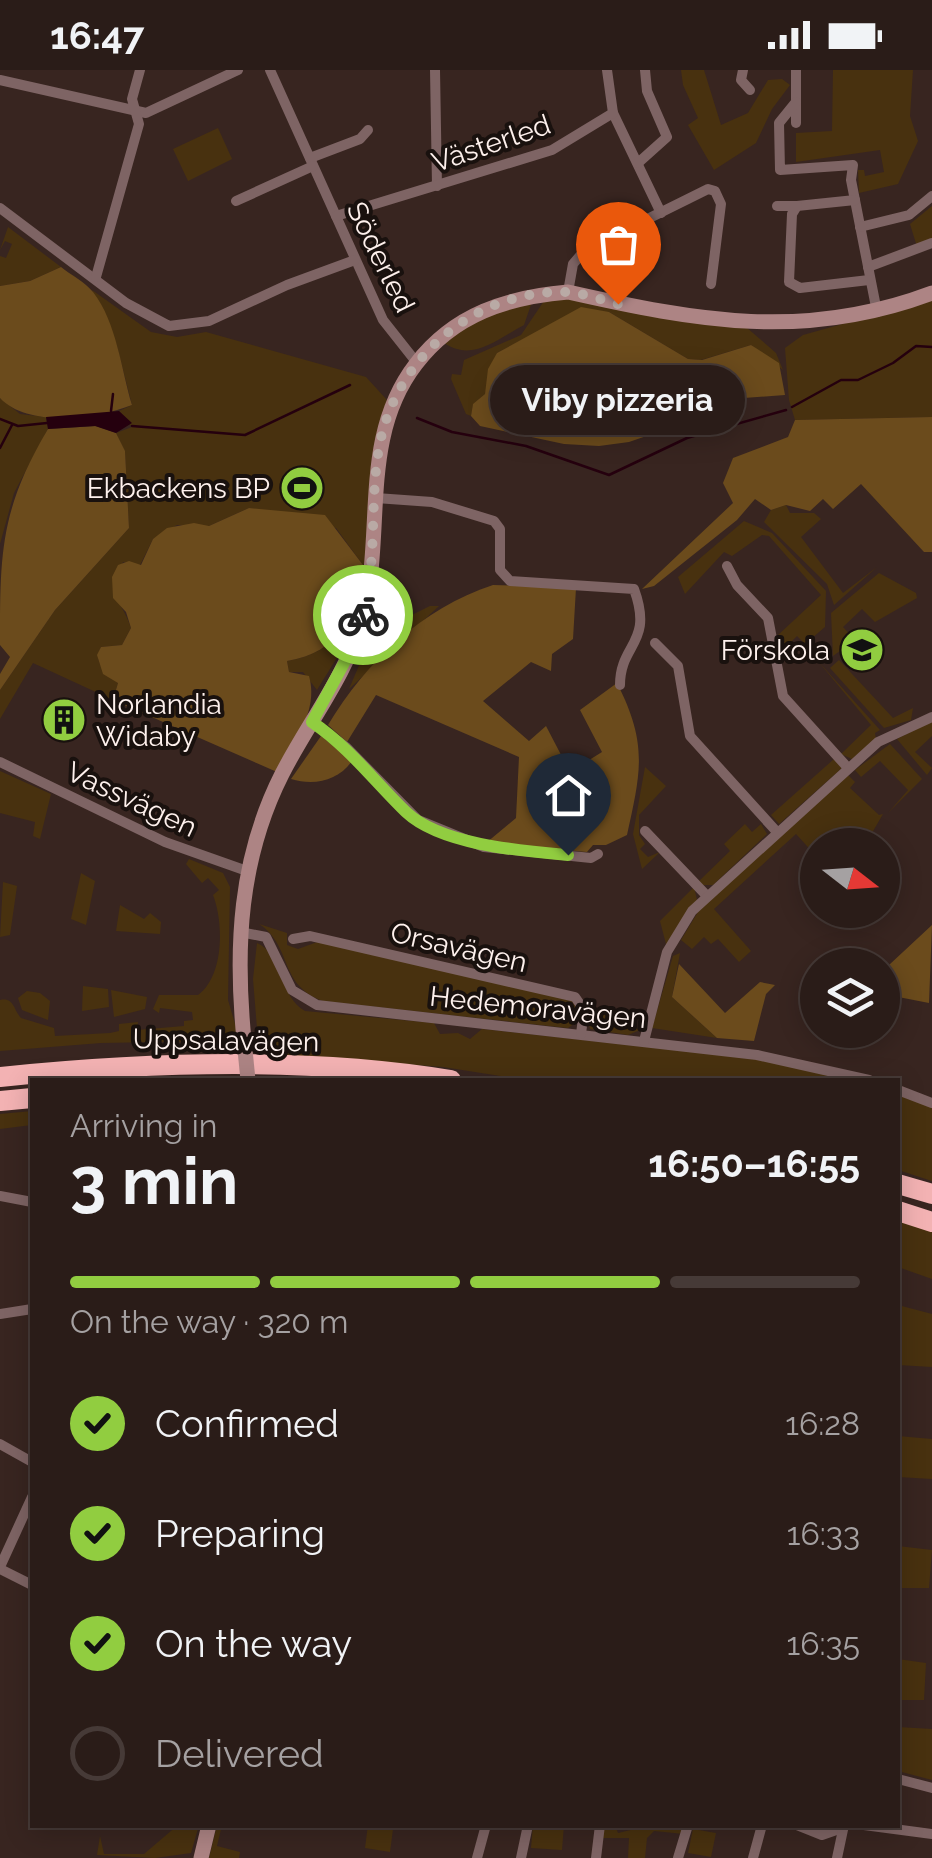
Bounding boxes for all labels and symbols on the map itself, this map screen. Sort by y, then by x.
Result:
street label: Västerled [428,108,555,179]
street label: Söderled [340,197,421,318]
pin [576,202,661,305]
callout: Viby pizzeria [490,364,746,434]
sports icon: Ekbackens BP [279,465,325,511]
place label: Ekbackens BP [87,472,270,505]
courier [313,565,413,665]
school or university icon: Förskola [839,627,885,673]
place label: Förskola [721,634,830,667]
place label: Norlandia Widaby [96,688,222,753]
building icon: Norlandia Widaby [41,697,87,743]
pin [526,753,611,856]
street label: Vassvägen [62,755,202,844]
north arrow [800,828,900,928]
street label: Orsavägen [387,916,530,979]
street label: Hedemoravägen [428,980,648,1035]
street label: Uppsalavägen [132,1022,320,1059]

